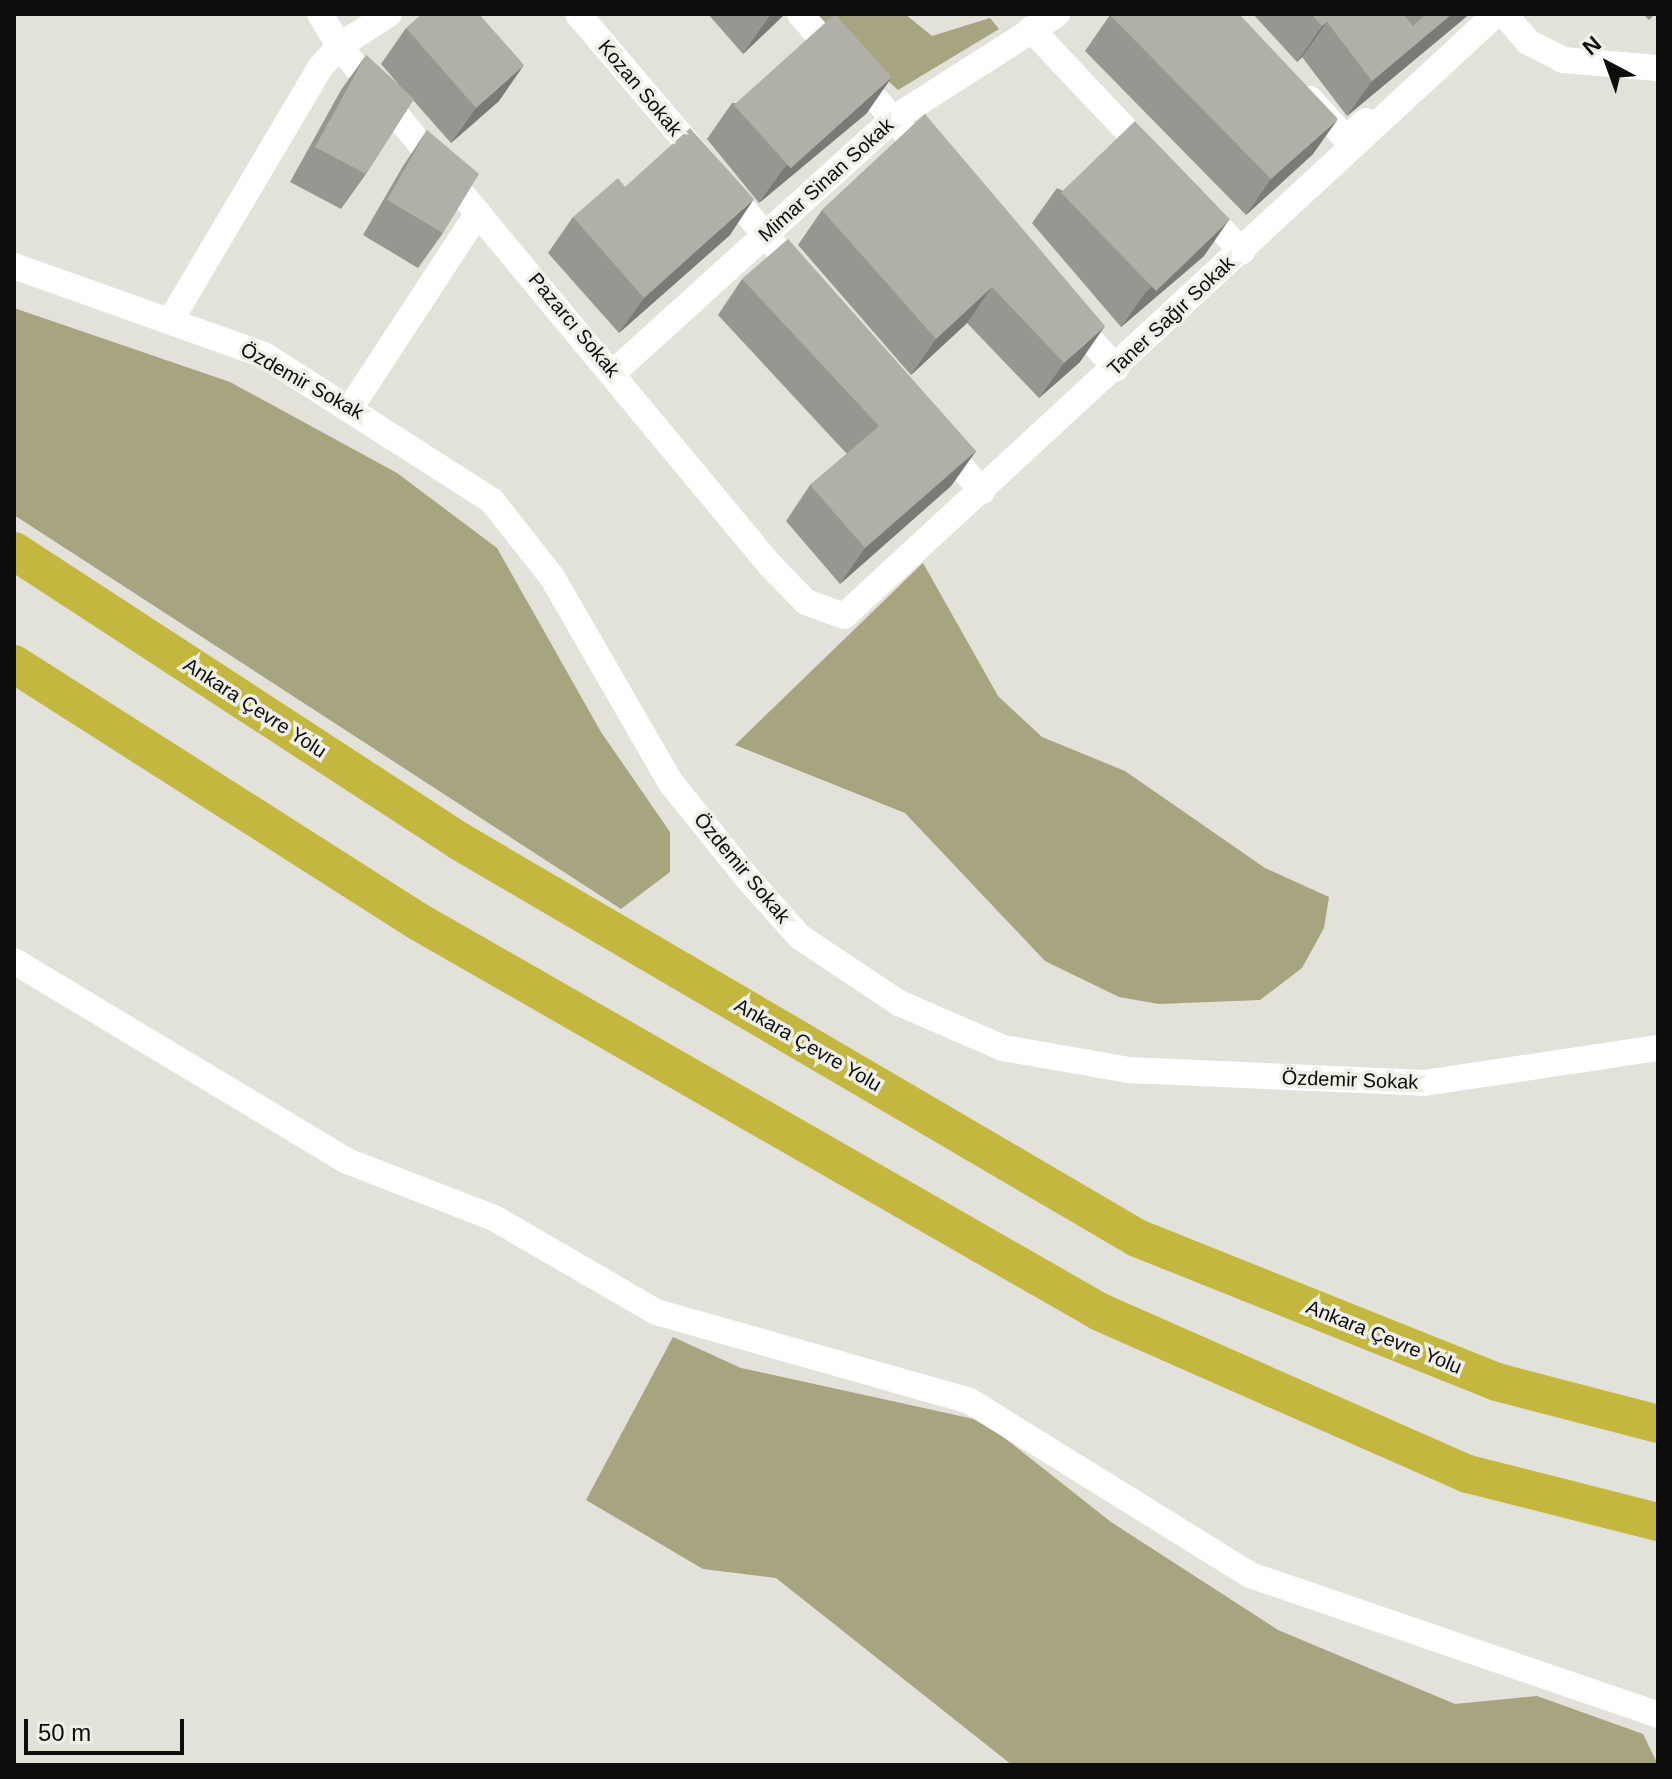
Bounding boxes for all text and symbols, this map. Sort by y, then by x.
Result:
north arrow [1568,24,1648,104]
text: N [1578,31,1606,60]
street label: Kozan Sokak [593,35,687,141]
street label: Mimar Sinan Sokak [754,113,898,247]
street label: Taner Sağır Sokak [1103,251,1239,381]
street label: Pazarcı Sokak [523,268,625,382]
street label: Özdemir Sokak [236,337,368,425]
street label: Ankara Çevre Yolu [179,653,331,763]
street label: Özdemir Sokak [689,808,795,928]
street label: Ankara Çevre Yolu [730,993,886,1097]
street label: Özdemir Sokak [1281,1066,1419,1094]
street label: Ankara Çevre Yolu [1303,1295,1465,1379]
scale bar [28,1703,188,1753]
text: 50 m [38,1719,91,1746]

